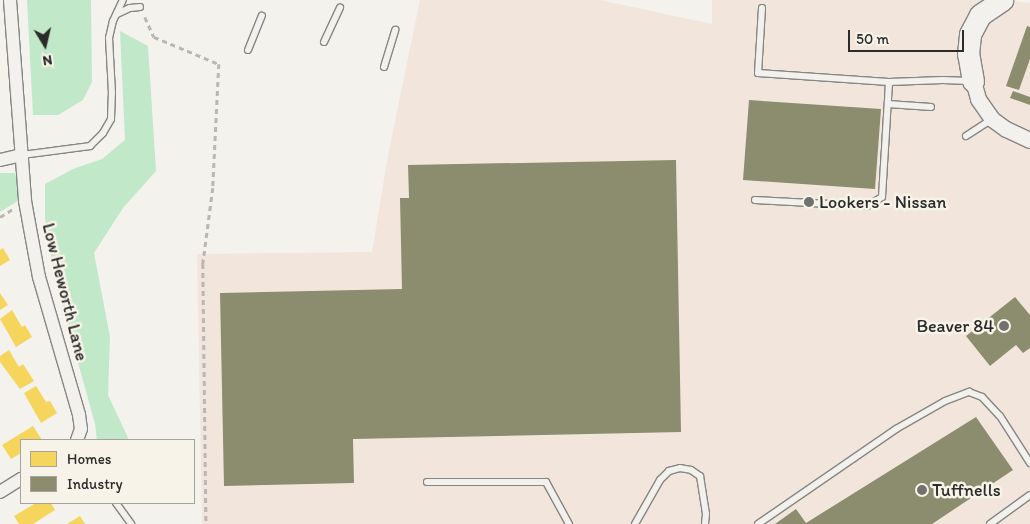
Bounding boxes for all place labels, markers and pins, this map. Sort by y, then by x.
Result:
place label: Lookers - Nissan [819,191,946,213]
marker: Lookers - Nissan [803,196,815,208]
place label: Beaver 84 [916,315,994,337]
marker: Beaver 84 [998,320,1010,332]
place label: Tuffnells [932,479,1001,501]
marker: Tuffnells [916,484,928,496]

